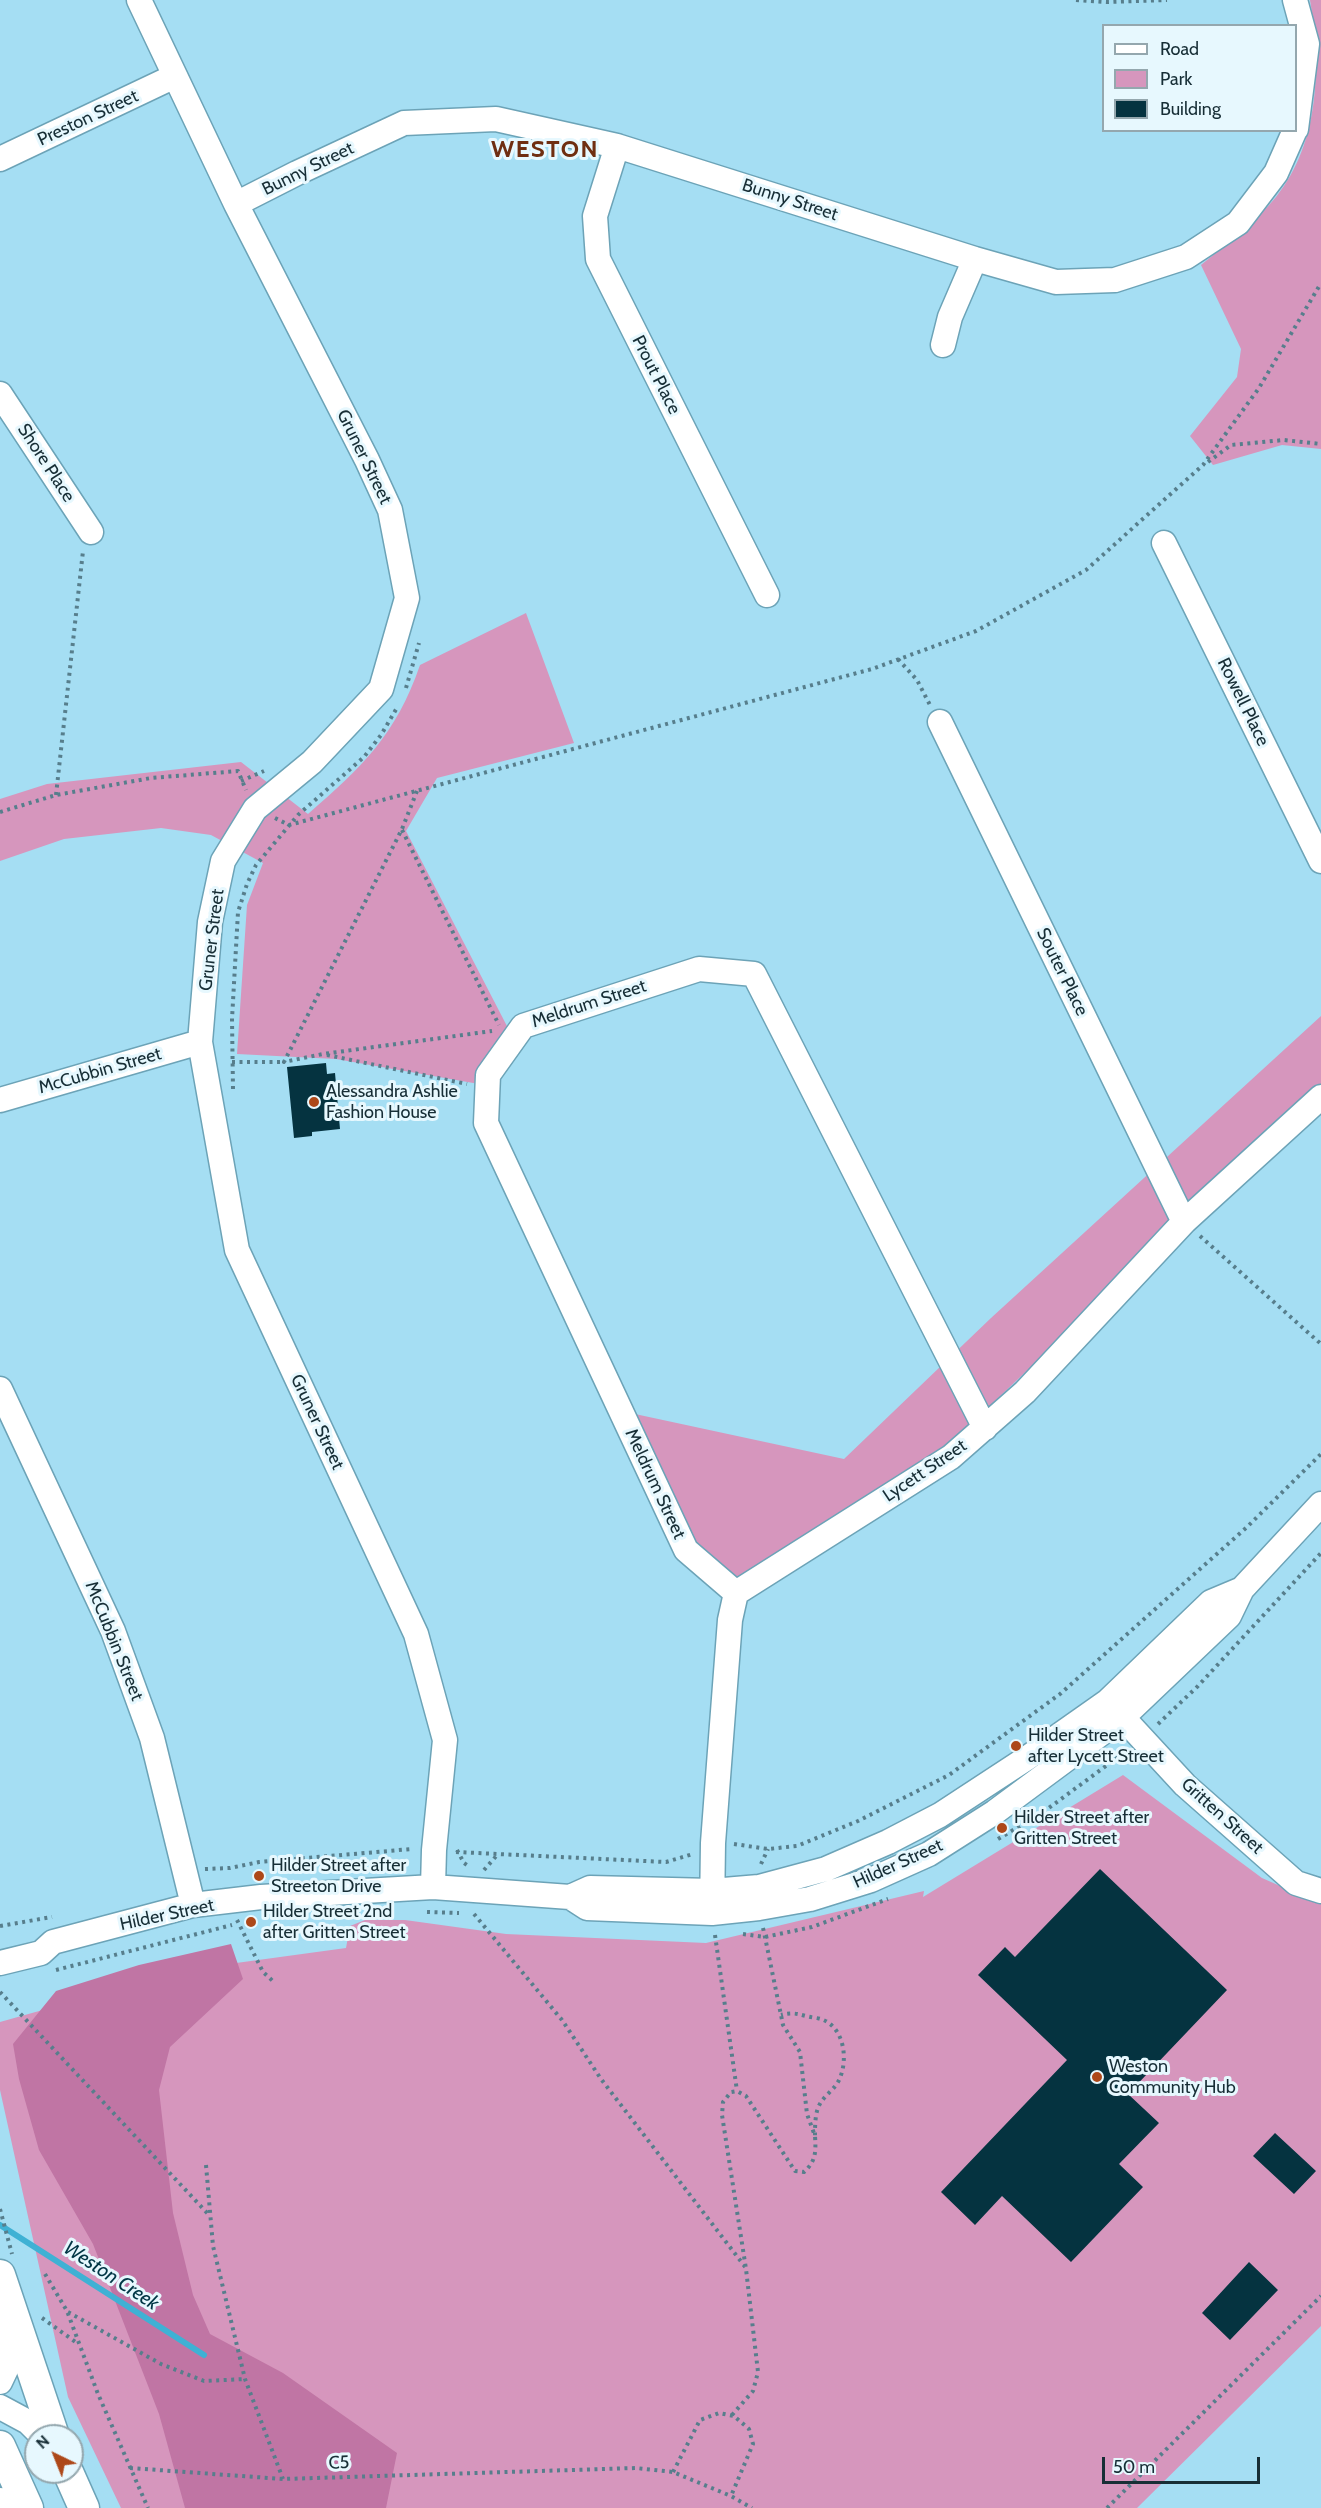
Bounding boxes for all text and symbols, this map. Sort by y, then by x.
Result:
legend [1102,24,1297,132]
text: Road [1160,38,1199,60]
text: Park [1160,68,1192,90]
street label: Preston Street [34,85,142,151]
text: Building [1160,98,1221,120]
district label: WESTON [491,136,599,164]
street label: Bunny Street [259,138,357,200]
street label: Bunny Street [739,174,841,226]
street label: Prout Place [627,332,685,418]
street label: Gruner Street [332,406,396,508]
street label: Shore Place [13,420,79,506]
street label: Rowell Place [1212,654,1274,750]
street label: Gruner Street [195,888,229,992]
street label: Souter Place [1031,925,1093,1019]
street label: Meldrum Street [529,975,649,1033]
street label: McCubbin Street [36,1043,164,1099]
place label: Alessandra Ashlie Fashion House [326,1081,458,1124]
marker: Alessandra Ashlie Fashion House [307,1095,321,1109]
street label: Gruner Street [286,1371,348,1473]
street label: Meldrum Street [620,1426,690,1542]
street label: Lycett Street [879,1435,971,1507]
street label: McCubbin Street [80,1578,148,1704]
place label: Hilder Street after Lycett Street [1028,1725,1164,1768]
marker: Hilder Street after Lycett Street [1009,1739,1023,1753]
street label: Gritten Street [1176,1773,1268,1859]
place label: Hilder Street after Gritten Street [1014,1807,1149,1850]
marker: Hilder Street after Gritten Street [995,1821,1009,1835]
street label: Hilder Street [850,1835,946,1893]
place label: Hilder Street after Streeton Drive [271,1855,406,1898]
marker: Hilder Street after Streeton Drive [252,1869,266,1883]
street label: Hilder Street [118,1894,216,1936]
place label: Hilder Street 2nd after Gritten Street [263,1901,406,1944]
marker: Hilder Street 2nd after Gritten Street [244,1915,258,1929]
place label: Weston Community Hub [1109,2056,1236,2098]
marker: Weston Community Hub [1090,2070,1104,2084]
water label: Weston Creek [59,2236,163,2316]
north arrow [24,2424,84,2484]
text: N [32,2431,53,2453]
scale bar [1105,2445,1262,2483]
street label: C5 [328,2452,350,2474]
text: 50 m [1113,2456,1155,2478]

